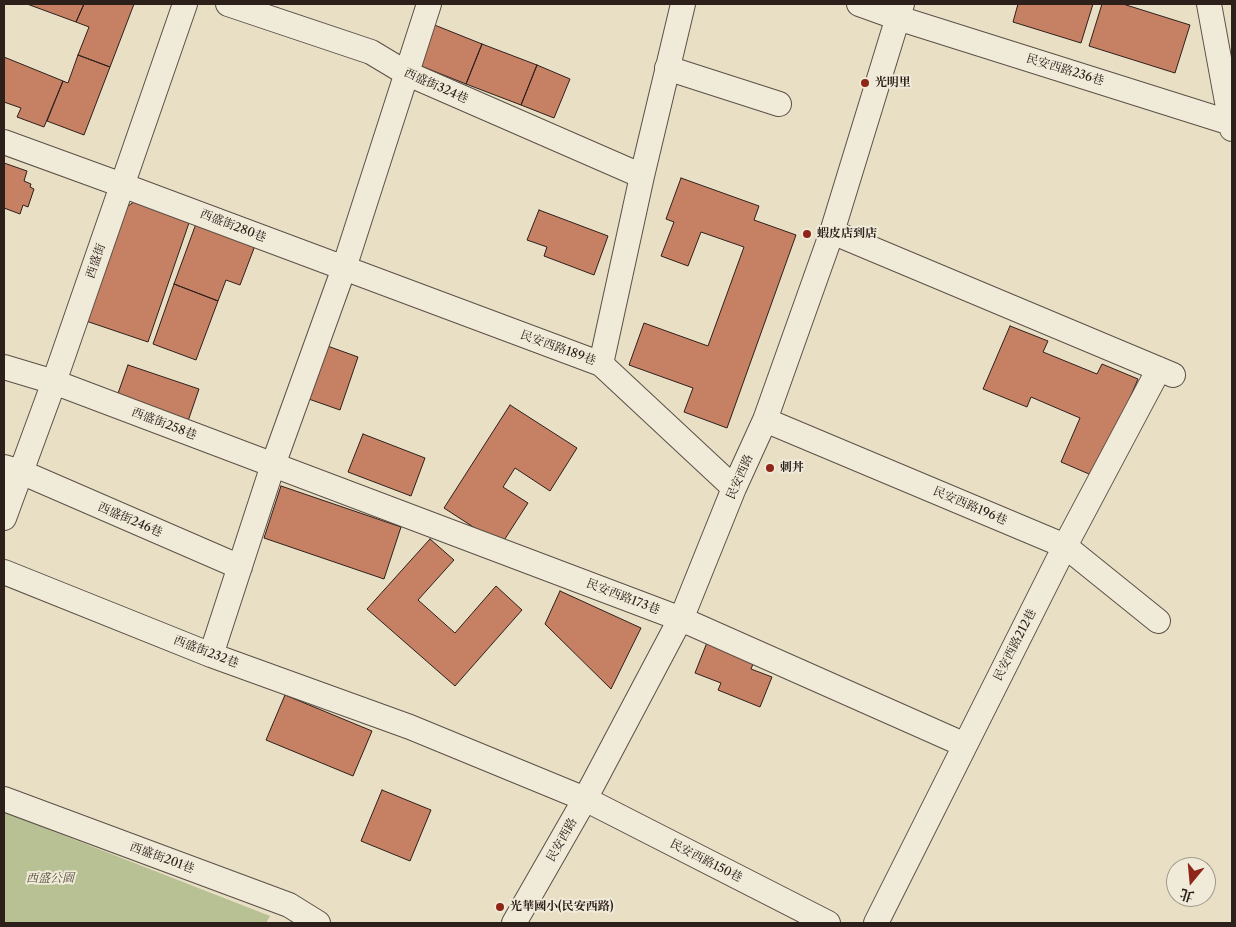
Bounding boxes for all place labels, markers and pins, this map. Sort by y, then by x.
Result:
place label: 光明里 [875,76,911,90]
marker: 光明里 [859,77,871,89]
place label: 蝦皮店到店 [817,227,877,241]
marker: 蝦皮店到店 [801,228,813,240]
place label: 刺丼 [780,461,804,475]
marker: 刺丼 [764,462,776,474]
place label: 光華國小(民安西路) [510,900,613,914]
marker: 光華國小(民安西路) [494,901,506,913]

